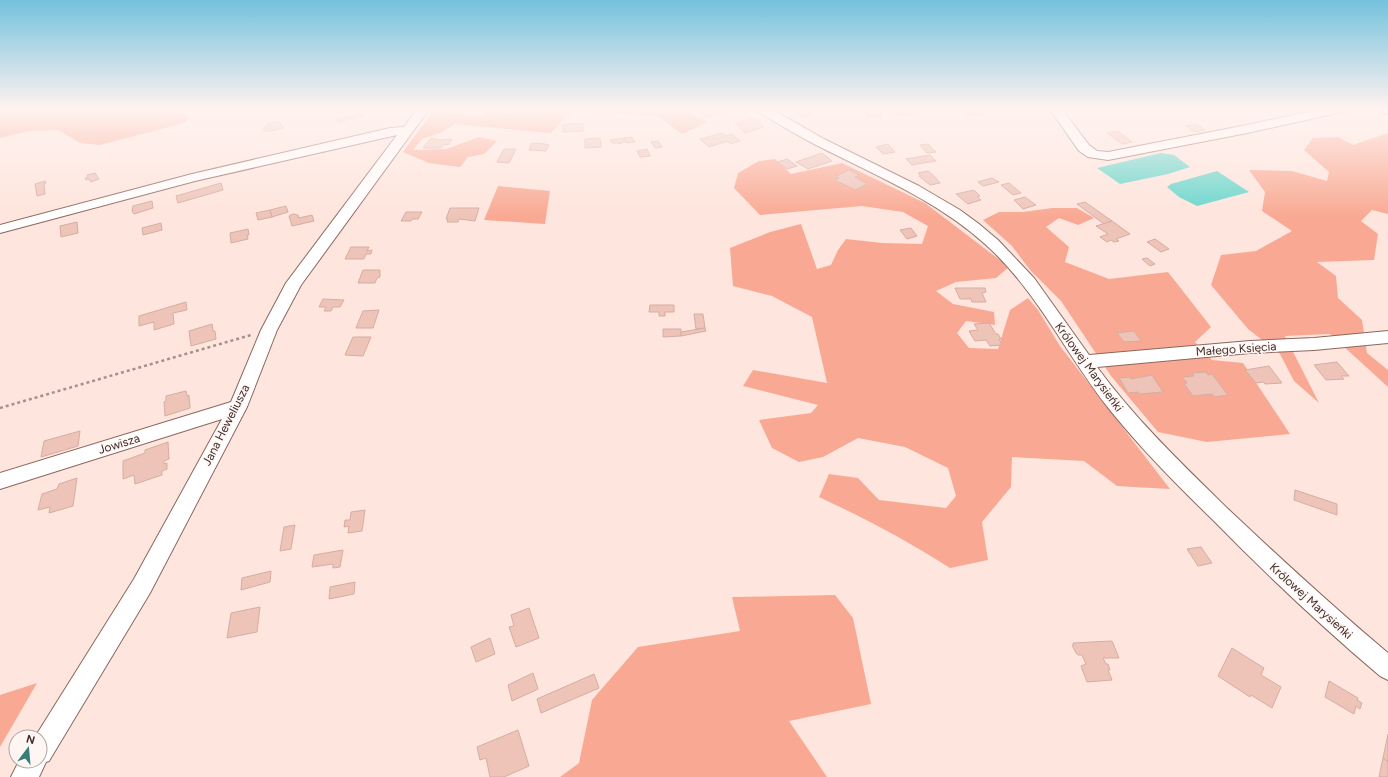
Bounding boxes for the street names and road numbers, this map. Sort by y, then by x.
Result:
street label: Królowej Marysieńki [1052,320,1126,414]
street label: Małego Księcia [1195,339,1277,359]
street label: Jana Heweliusza [200,382,252,468]
street label: Jowisza [96,431,142,457]
street label: Królowej Marysieńki [1267,560,1355,642]

